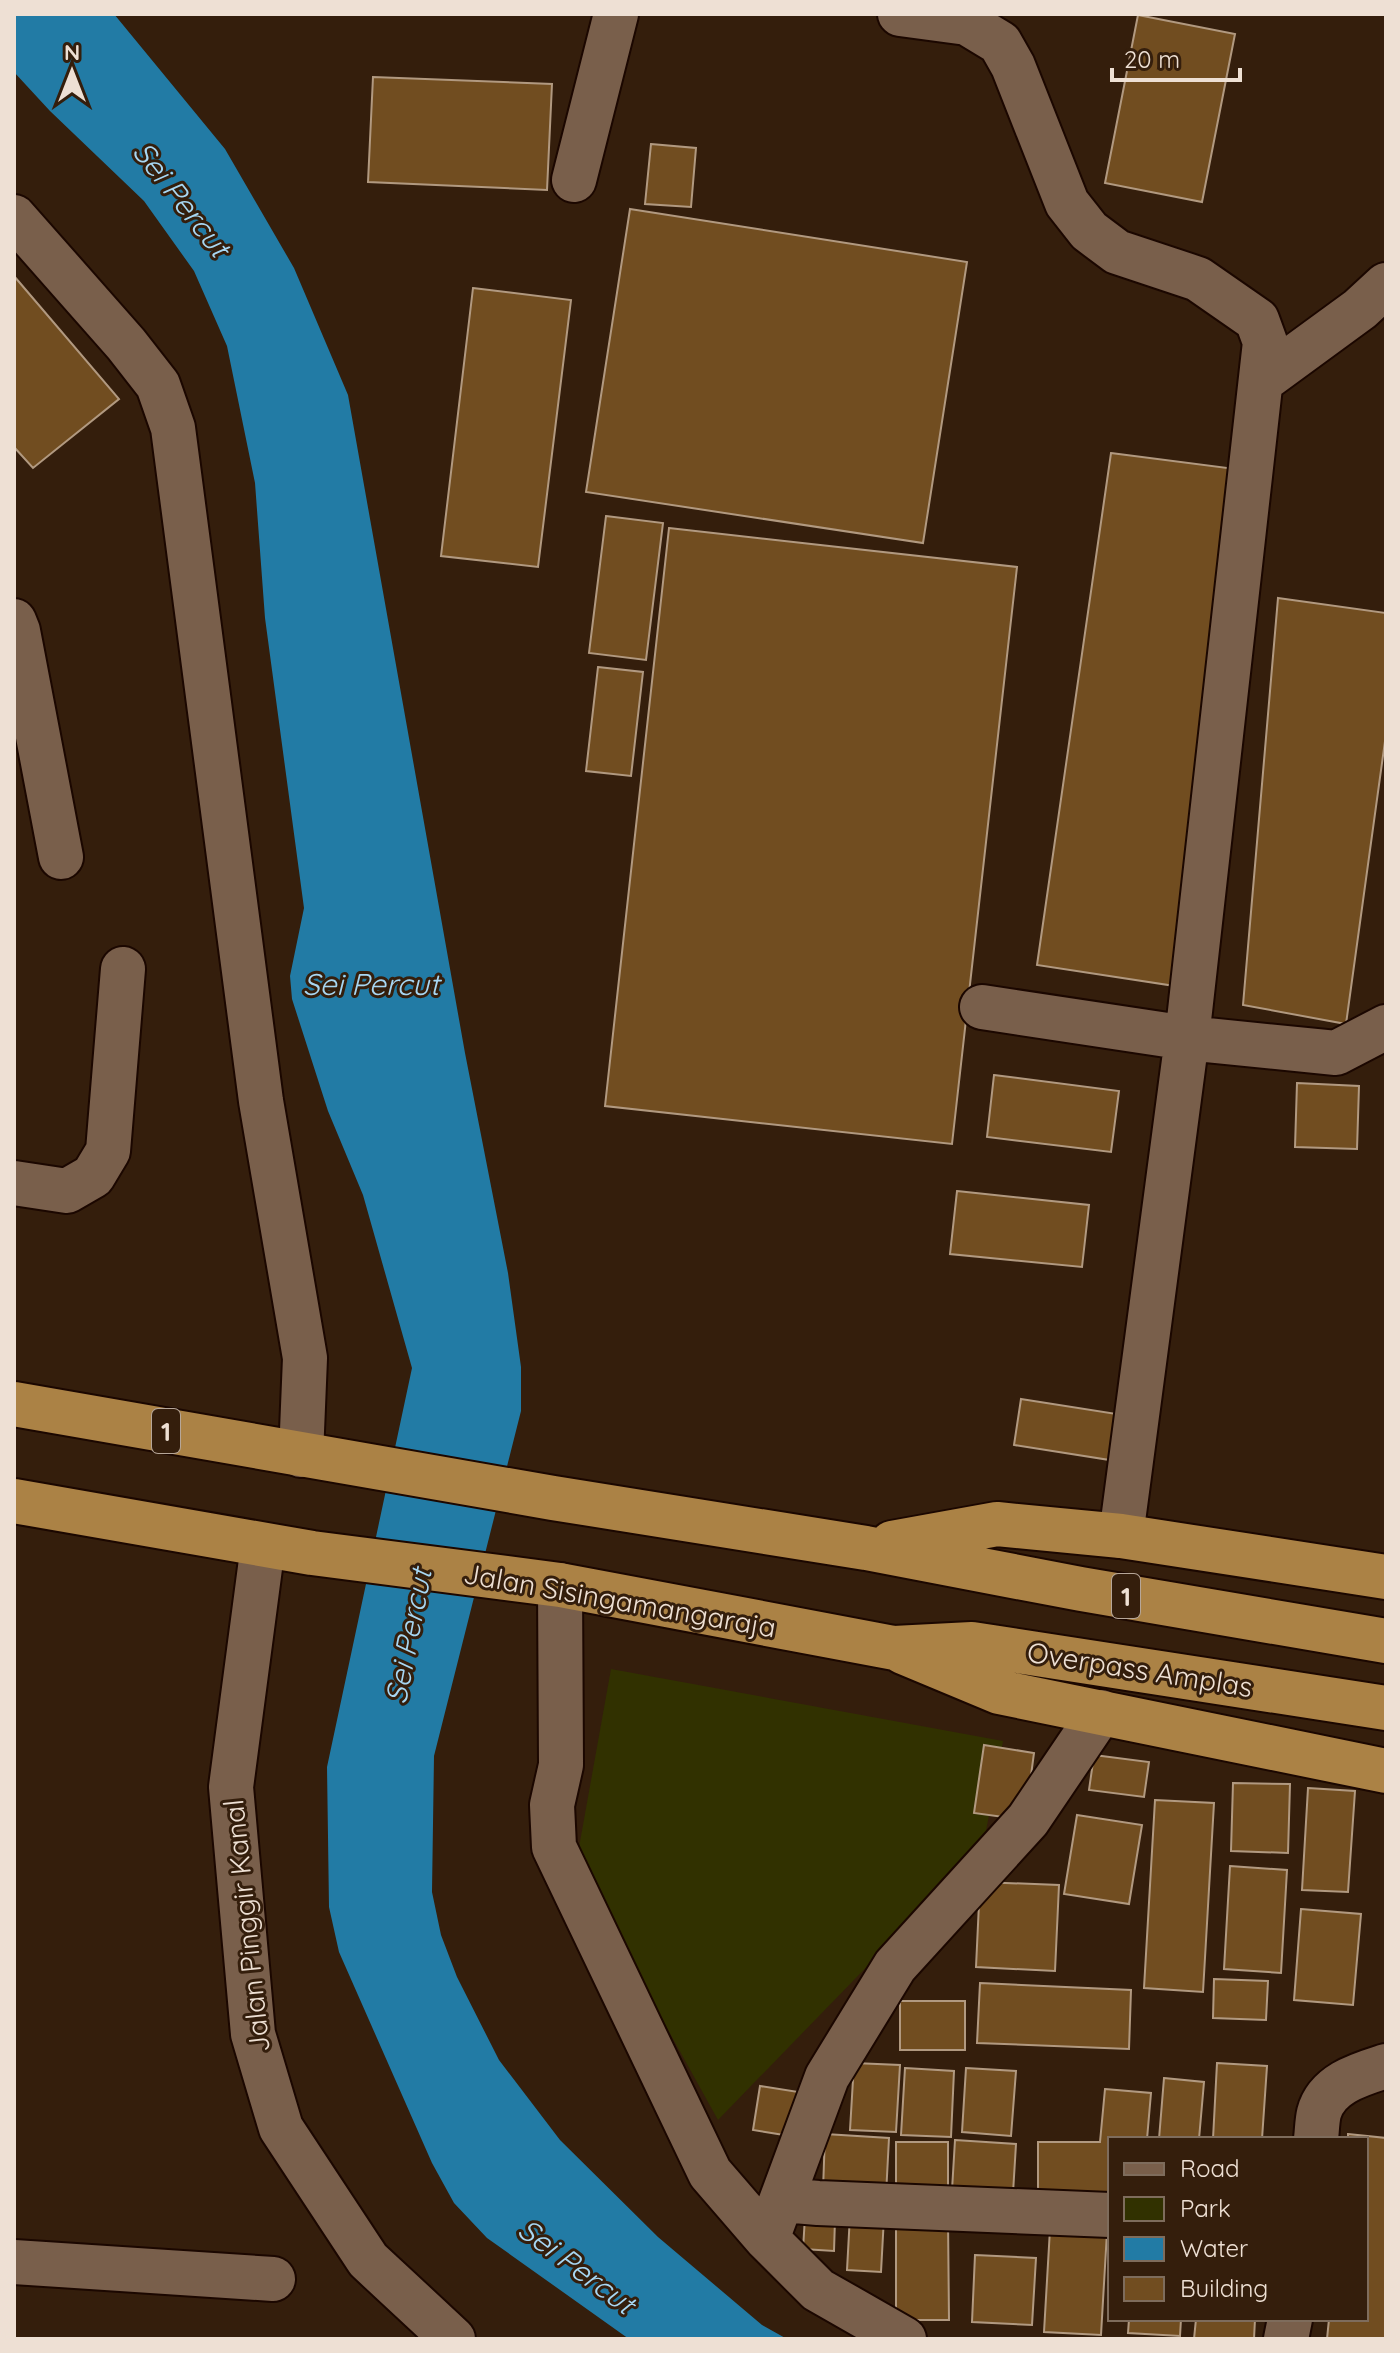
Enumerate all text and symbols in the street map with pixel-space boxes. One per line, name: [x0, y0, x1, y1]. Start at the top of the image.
north arrow: [32, 32, 112, 112]
scale bar: [1112, 32, 1240, 82]
text: N: [64, 38, 80, 66]
text: 20 m: [1124, 44, 1180, 74]
water label: Sei Percut: [125, 133, 241, 267]
water label: Sei Percut: [303, 965, 442, 1003]
road number: 1: [152, 1409, 180, 1453]
street label: Jalan Sisingamangaraja: [461, 1555, 779, 1645]
water label: Sei Percut: [376, 1563, 440, 1707]
road number: 1: [1112, 1574, 1140, 1618]
street label: Overpass Amplas: [1025, 1634, 1255, 1704]
street label: Jalan Pinggir Kanal: [215, 1798, 277, 2054]
legend: [1108, 2137, 1368, 2321]
text: Road: [1180, 2153, 1240, 2183]
text: Park: [1180, 2193, 1231, 2223]
water label: Sei Percut: [511, 2210, 645, 2324]
text: Water: [1180, 2233, 1248, 2263]
text: Building: [1180, 2273, 1268, 2303]

